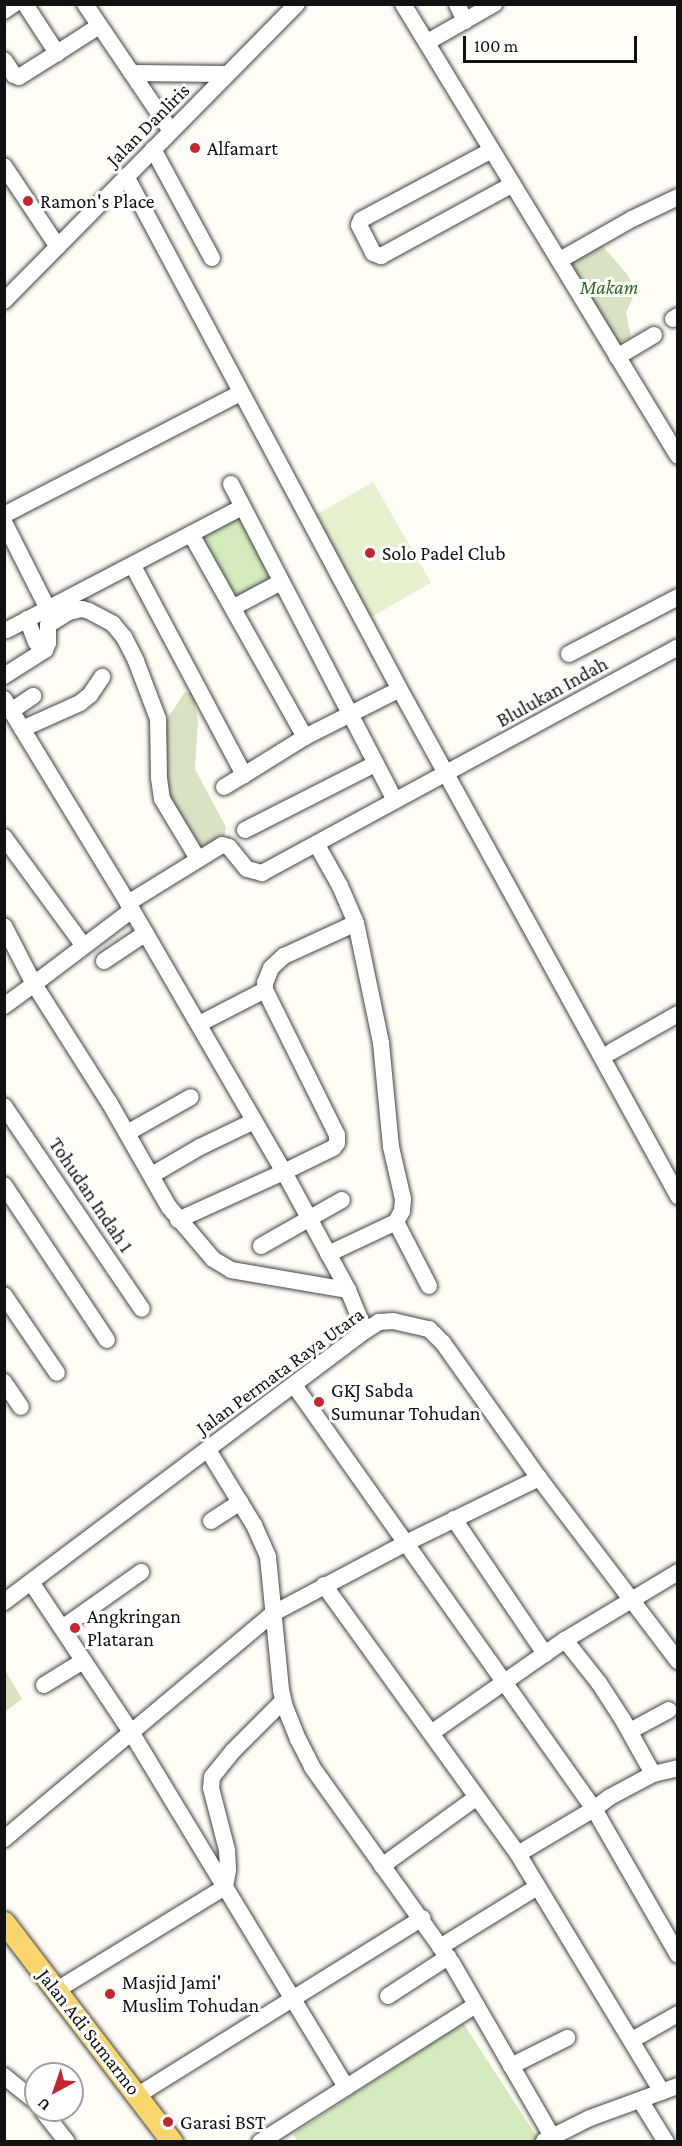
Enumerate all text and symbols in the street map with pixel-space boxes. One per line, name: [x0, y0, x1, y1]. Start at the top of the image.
scale bar: [466, 24, 640, 62]
text: 100 m: [474, 36, 518, 56]
street label: Jalan Danliris: [101, 78, 195, 172]
place label: Alfamart: [207, 136, 278, 160]
marker: Alfamart: [188, 141, 202, 155]
place label: Ramon's Place: [40, 189, 155, 213]
marker: Ramon's Place: [21, 194, 35, 208]
park label: Makam: [580, 275, 638, 299]
place label: Solo Padel Club: [382, 541, 505, 565]
marker: Solo Padel Club: [363, 546, 377, 560]
street label: Blulukan Indah: [492, 652, 612, 732]
street label: Tohudan Indah 1: [44, 1133, 138, 1257]
street label: Jalan Permata Raya Utara: [191, 1302, 369, 1440]
place label: GKJ Sabda Sumunar Tohudan: [331, 1378, 480, 1425]
marker: GKJ Sabda Sumunar Tohudan: [312, 1395, 326, 1409]
place label: Angkringan Plataran: [87, 1604, 181, 1651]
marker: Angkringan Plataran: [68, 1621, 82, 1635]
street label: Jalan Adi Sumarmo: [32, 1964, 146, 2100]
place label: Masjid Jami' Muslim Tohudan: [122, 1970, 259, 2017]
marker: Masjid Jami' Muslim Tohudan: [103, 1987, 117, 2001]
north arrow: [24, 2062, 84, 2122]
text: U: [34, 2095, 53, 2115]
place label: Garasi BST: [180, 2110, 266, 2134]
marker: Garasi BST: [161, 2115, 175, 2129]

